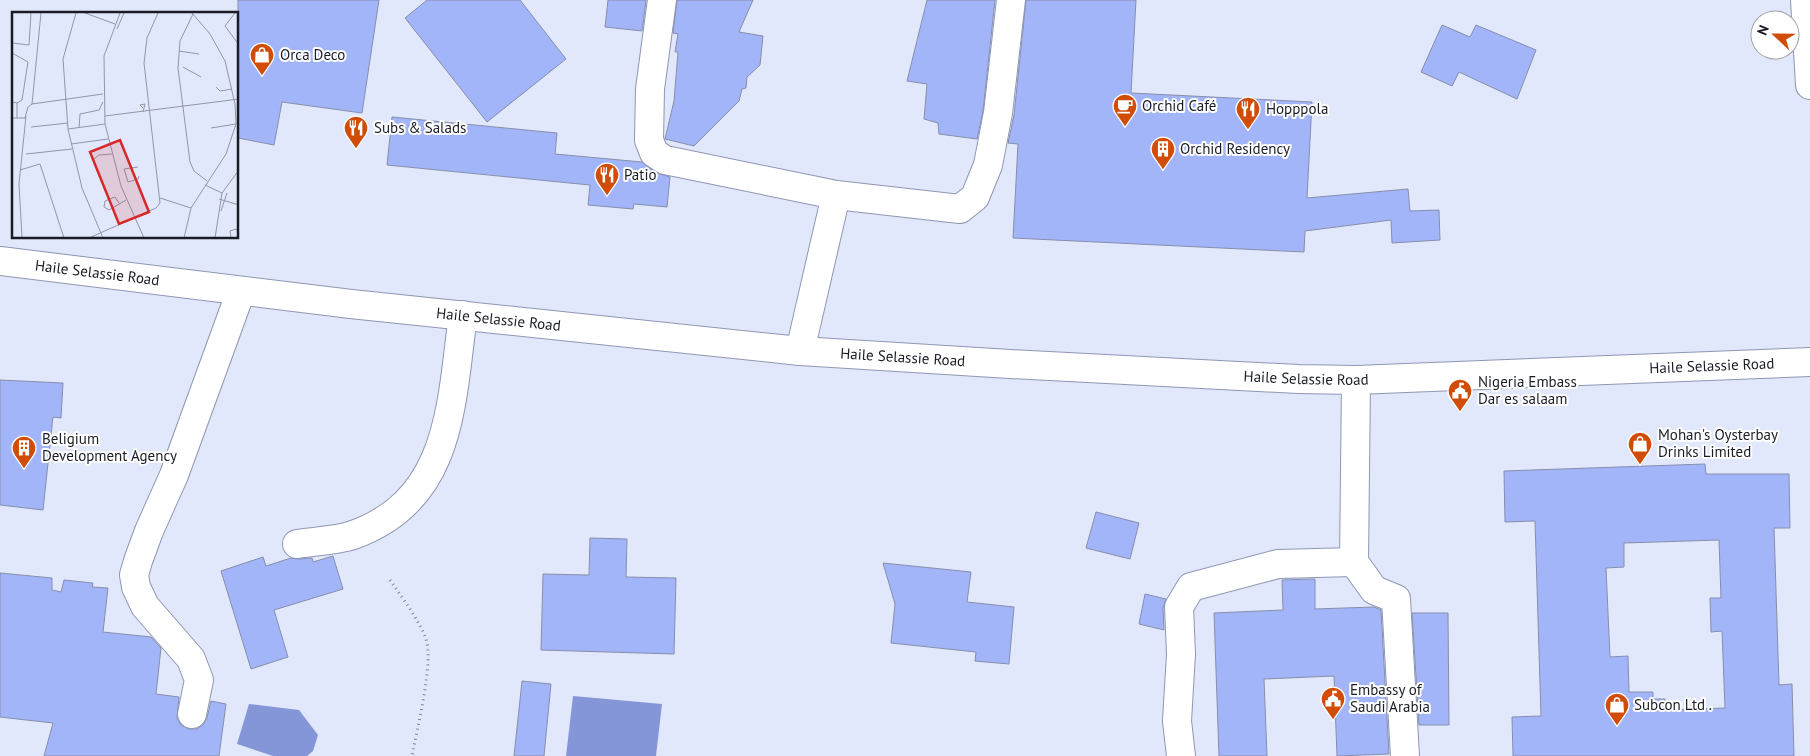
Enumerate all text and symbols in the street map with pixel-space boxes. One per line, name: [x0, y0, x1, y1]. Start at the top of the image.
north arrow: [1750, 10, 1800, 60]
inset map: [12, 12, 239, 239]
text: N: [1753, 22, 1773, 38]
shop icon: Orca Deco: [249, 42, 275, 76]
place label: Orca Deco: [280, 45, 345, 64]
cafe icon: Orchid Café: [1112, 93, 1138, 127]
place label: Orchid Café: [1142, 96, 1216, 115]
restaurant icon: Hopppola: [1235, 96, 1261, 130]
place label: Hopppola: [1266, 99, 1328, 118]
restaurant icon: Subs & Salads: [343, 115, 369, 149]
place label: Subs & Salads: [374, 118, 466, 137]
building icon: Orchid Residency: [1150, 136, 1176, 170]
place label: Orchid Residency: [1180, 139, 1290, 158]
restaurant icon: Patio: [594, 162, 620, 196]
place label: Patio: [624, 165, 656, 184]
street label: Haile Selassie Road: [34, 255, 161, 289]
street label: Haile Selassie Road: [435, 303, 562, 335]
street label: Haile Selassie Road: [840, 344, 966, 370]
street label: Haile Selassie Road: [1649, 353, 1775, 377]
street label: Haile Selassie Road: [1243, 366, 1369, 389]
place label: Nigeria Embass Dar es salaam: [1478, 372, 1577, 408]
public building icon: Nigeria Embass Dar es salaam: [1447, 378, 1473, 412]
place label: Mohan's Oysterbay Drinks Limited: [1658, 425, 1778, 461]
place label: Beligium Development Agency: [42, 429, 177, 465]
shop icon: Mohan's Oysterbay Drinks Limited: [1627, 431, 1653, 465]
building icon: Beligium Development Agency: [11, 435, 37, 469]
place label: Embassy of Saudi Arabia: [1350, 680, 1430, 716]
public building icon: Embassy of Saudi Arabia: [1320, 686, 1346, 720]
shop icon: Subcon Ltd .: [1604, 692, 1630, 726]
place label: Subcon Ltd .: [1634, 695, 1712, 714]

